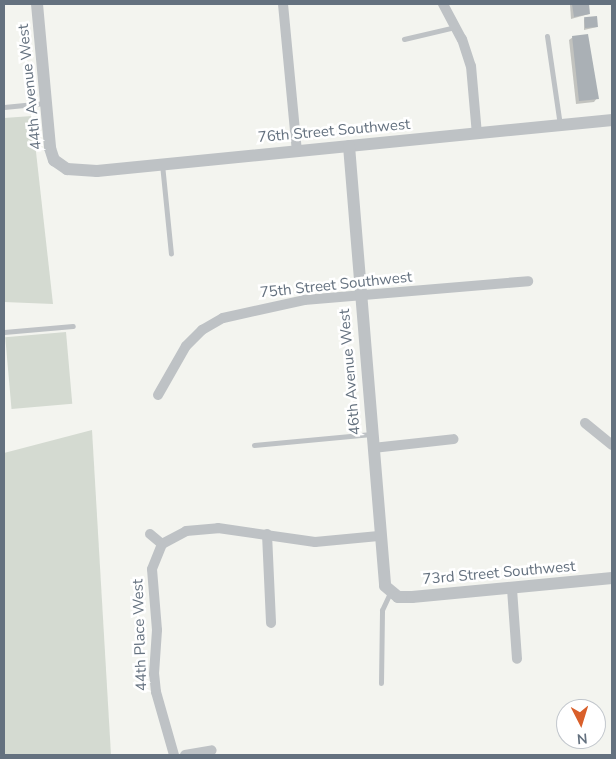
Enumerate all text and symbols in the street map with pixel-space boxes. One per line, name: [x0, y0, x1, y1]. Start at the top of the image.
street label: 44th Avenue West: [14, 23, 46, 151]
street label: 76th Street Southwest: [257, 115, 411, 147]
street label: 75th Street Southwest: [259, 268, 413, 302]
street label: 46th Avenue West: [336, 308, 364, 436]
street label: 73rd Street Southwest: [422, 557, 576, 589]
street label: 44th Place West: [129, 579, 151, 691]
north arrow: [556, 699, 606, 749]
text: N: [576, 729, 588, 748]

